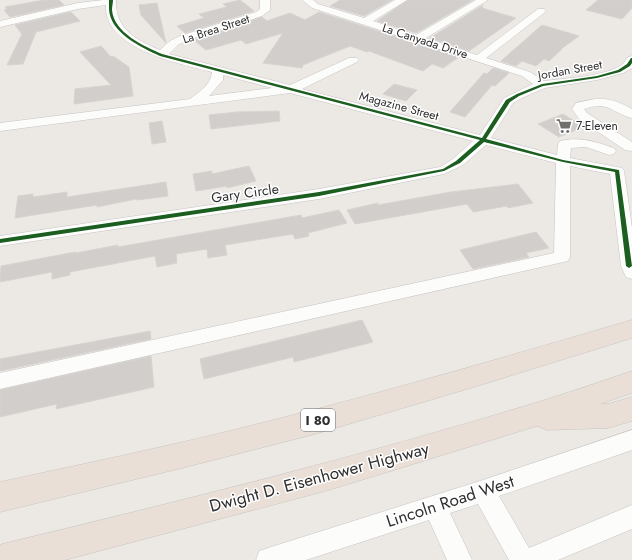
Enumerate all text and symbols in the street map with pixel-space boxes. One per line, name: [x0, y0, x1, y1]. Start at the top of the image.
street label: La Brea Street: [180, 10, 252, 48]
street label: La Canyada Drive: [380, 19, 470, 63]
street label: Jordan Street: [535, 55, 604, 85]
street label: Magazine Street: [357, 87, 441, 125]
supermarket icon: 7-Eleven: [555, 117, 573, 135]
place label: 7-Eleven: [576, 117, 618, 135]
street label: Gary Circle: [210, 178, 280, 208]
road number: I 80: [301, 409, 335, 431]
street label: Dwight D. Eisenhower Highway: [207, 436, 432, 518]
street label: Lincoln Road West: [383, 469, 517, 533]

